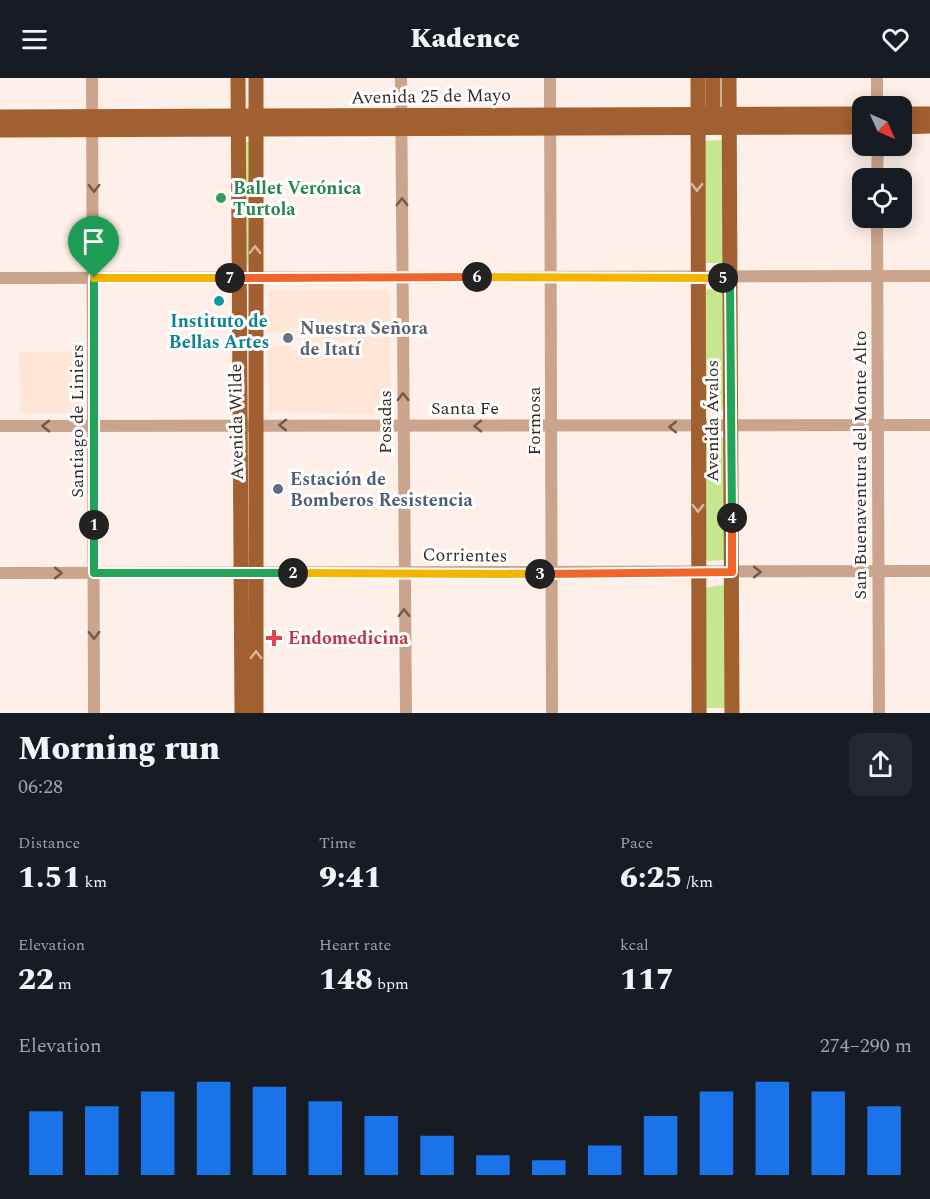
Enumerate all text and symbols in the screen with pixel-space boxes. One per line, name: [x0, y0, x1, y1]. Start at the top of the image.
text: Kadence: [410, 18, 520, 60]
icon: menu: [18, 23, 51, 56]
icon: heart: [879, 23, 912, 56]
street label: Avenida 25 de Mayo: [351, 82, 511, 111]
north arrow: [852, 96, 912, 156]
map controls: [852, 96, 912, 228]
button: locate: [852, 168, 912, 228]
place label: Ballet Verónica Turtola: [233, 175, 362, 223]
one-way arrow: [691, 183, 703, 192]
one-way arrow: [88, 184, 100, 193]
marker: Ballet Verónica Turtola: [214, 191, 228, 205]
one-way arrow: [395, 197, 408, 206]
pin: [68, 216, 119, 278]
icon: arrive: [77, 225, 110, 258]
one-way arrow: [248, 245, 261, 254]
pin: 6: [462, 262, 492, 292]
pin: 7: [215, 263, 245, 293]
pin: 5: [708, 263, 738, 293]
text: 6: [473, 265, 481, 289]
text: 7: [226, 266, 234, 290]
text: 5: [719, 266, 727, 290]
marker: Instituto de Bellas Artes: [212, 294, 226, 308]
place label: Instituto de Bellas Artes: [169, 308, 269, 356]
place label: Nuestra Señora de Itatí: [300, 315, 429, 363]
marker: Nuestra Señora de Itatí: [281, 331, 295, 345]
street label: San Buenaventura del Monte Alto: [847, 331, 874, 599]
street label: Santiago de Liniers: [64, 344, 91, 498]
street label: Avenida Ávalos: [699, 360, 726, 482]
street label: Avenida Wilde: [222, 363, 251, 481]
street label: Formosa: [521, 386, 548, 456]
street label: Posadas: [372, 390, 399, 454]
one-way arrow: [397, 392, 410, 401]
street label: Santa Fe: [431, 395, 499, 422]
one-way arrow: [279, 418, 288, 431]
one-way arrow: [42, 420, 51, 432]
one-way arrow: [474, 420, 483, 432]
one-way arrow: [669, 421, 678, 433]
place label: Estación de Bomberos Resistencia: [290, 466, 474, 514]
marker: Estación de Bomberos Resistencia: [271, 482, 285, 496]
pin: 4: [717, 503, 747, 533]
one-way arrow: [692, 504, 704, 513]
text: 4: [728, 506, 736, 530]
pin: 1: [79, 510, 109, 540]
text: 1: [90, 513, 98, 537]
street label: Corrientes: [422, 541, 508, 570]
pin: 2: [278, 558, 308, 588]
pin: 3: [525, 559, 555, 589]
text: 2: [289, 561, 297, 585]
text: 3: [536, 562, 544, 586]
one-way arrow: [753, 566, 762, 578]
one-way arrow: [54, 567, 63, 579]
one-way arrow: [398, 608, 410, 617]
place label: Endomedicina: [288, 625, 409, 652]
marker: Endomedicina: [265, 629, 283, 647]
one-way arrow: [88, 631, 100, 640]
one-way arrow: [250, 650, 262, 659]
text: Morning run: [18, 724, 220, 774]
button: share: [849, 733, 912, 796]
text: 06:28: [18, 772, 63, 802]
text: Distance: [18, 831, 80, 855]
text: Time: [319, 831, 356, 855]
text: Pace: [620, 831, 653, 855]
text: 1.51: [18, 855, 80, 901]
text: 9:41: [319, 855, 381, 901]
text: 6:25: [620, 855, 682, 901]
text: km: [80, 870, 107, 894]
text: /km: [682, 870, 713, 894]
text: Elevation: [18, 933, 85, 957]
text: Heart rate: [319, 933, 391, 957]
text: kcal: [620, 933, 649, 957]
text: 22: [18, 957, 54, 1003]
text: 148: [319, 957, 373, 1003]
text: 117: [620, 957, 674, 1003]
text: m: [54, 972, 72, 996]
text: bpm: [373, 972, 409, 996]
text: Elevation: [18, 1031, 102, 1061]
text: 274–290 m: [820, 1031, 912, 1061]

